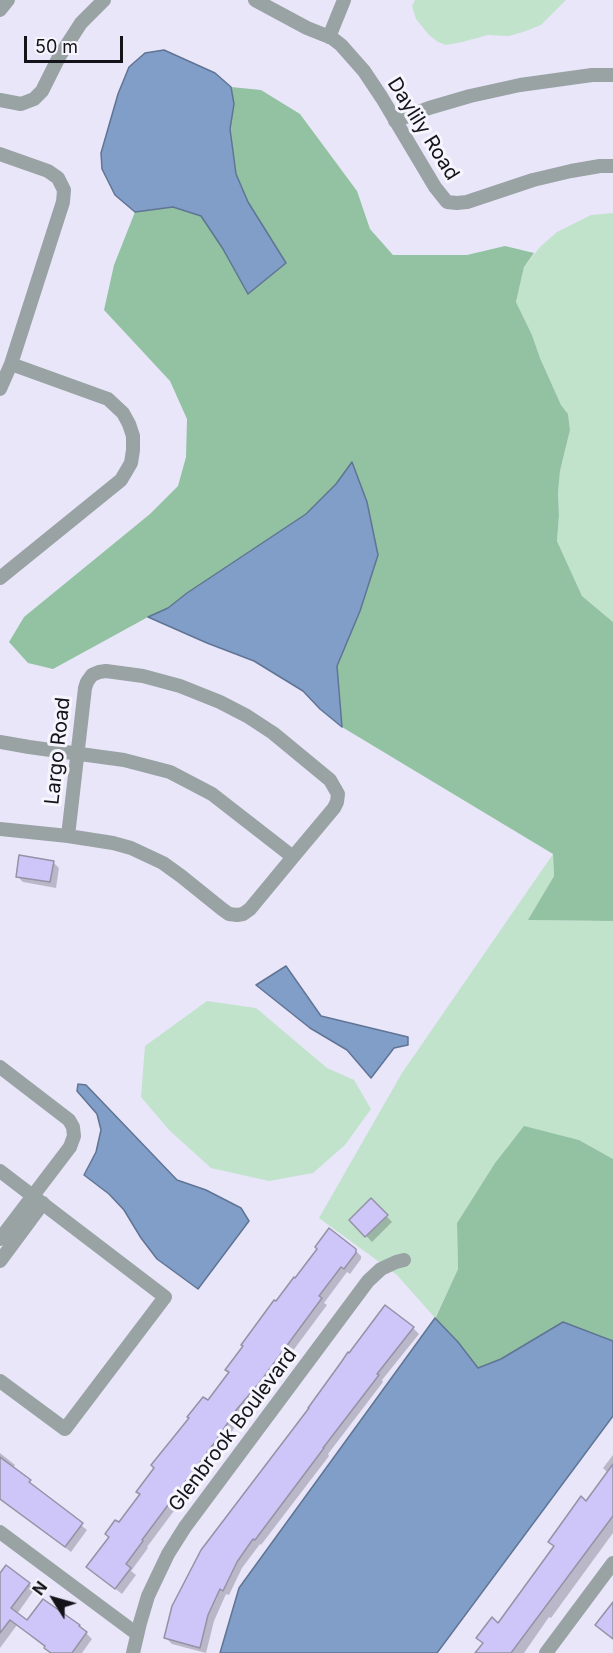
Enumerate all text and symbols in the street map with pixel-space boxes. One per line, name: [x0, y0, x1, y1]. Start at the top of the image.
scale bar: [27, 24, 126, 62]
text: 50 m: [35, 36, 78, 57]
street label: Daylily Road: [382, 73, 464, 185]
street label: Largo Road: [40, 696, 76, 806]
street label: Glenbrook Boulevard: [164, 1344, 302, 1516]
north arrow: [24, 1569, 84, 1629]
text: N: [28, 1577, 51, 1599]

